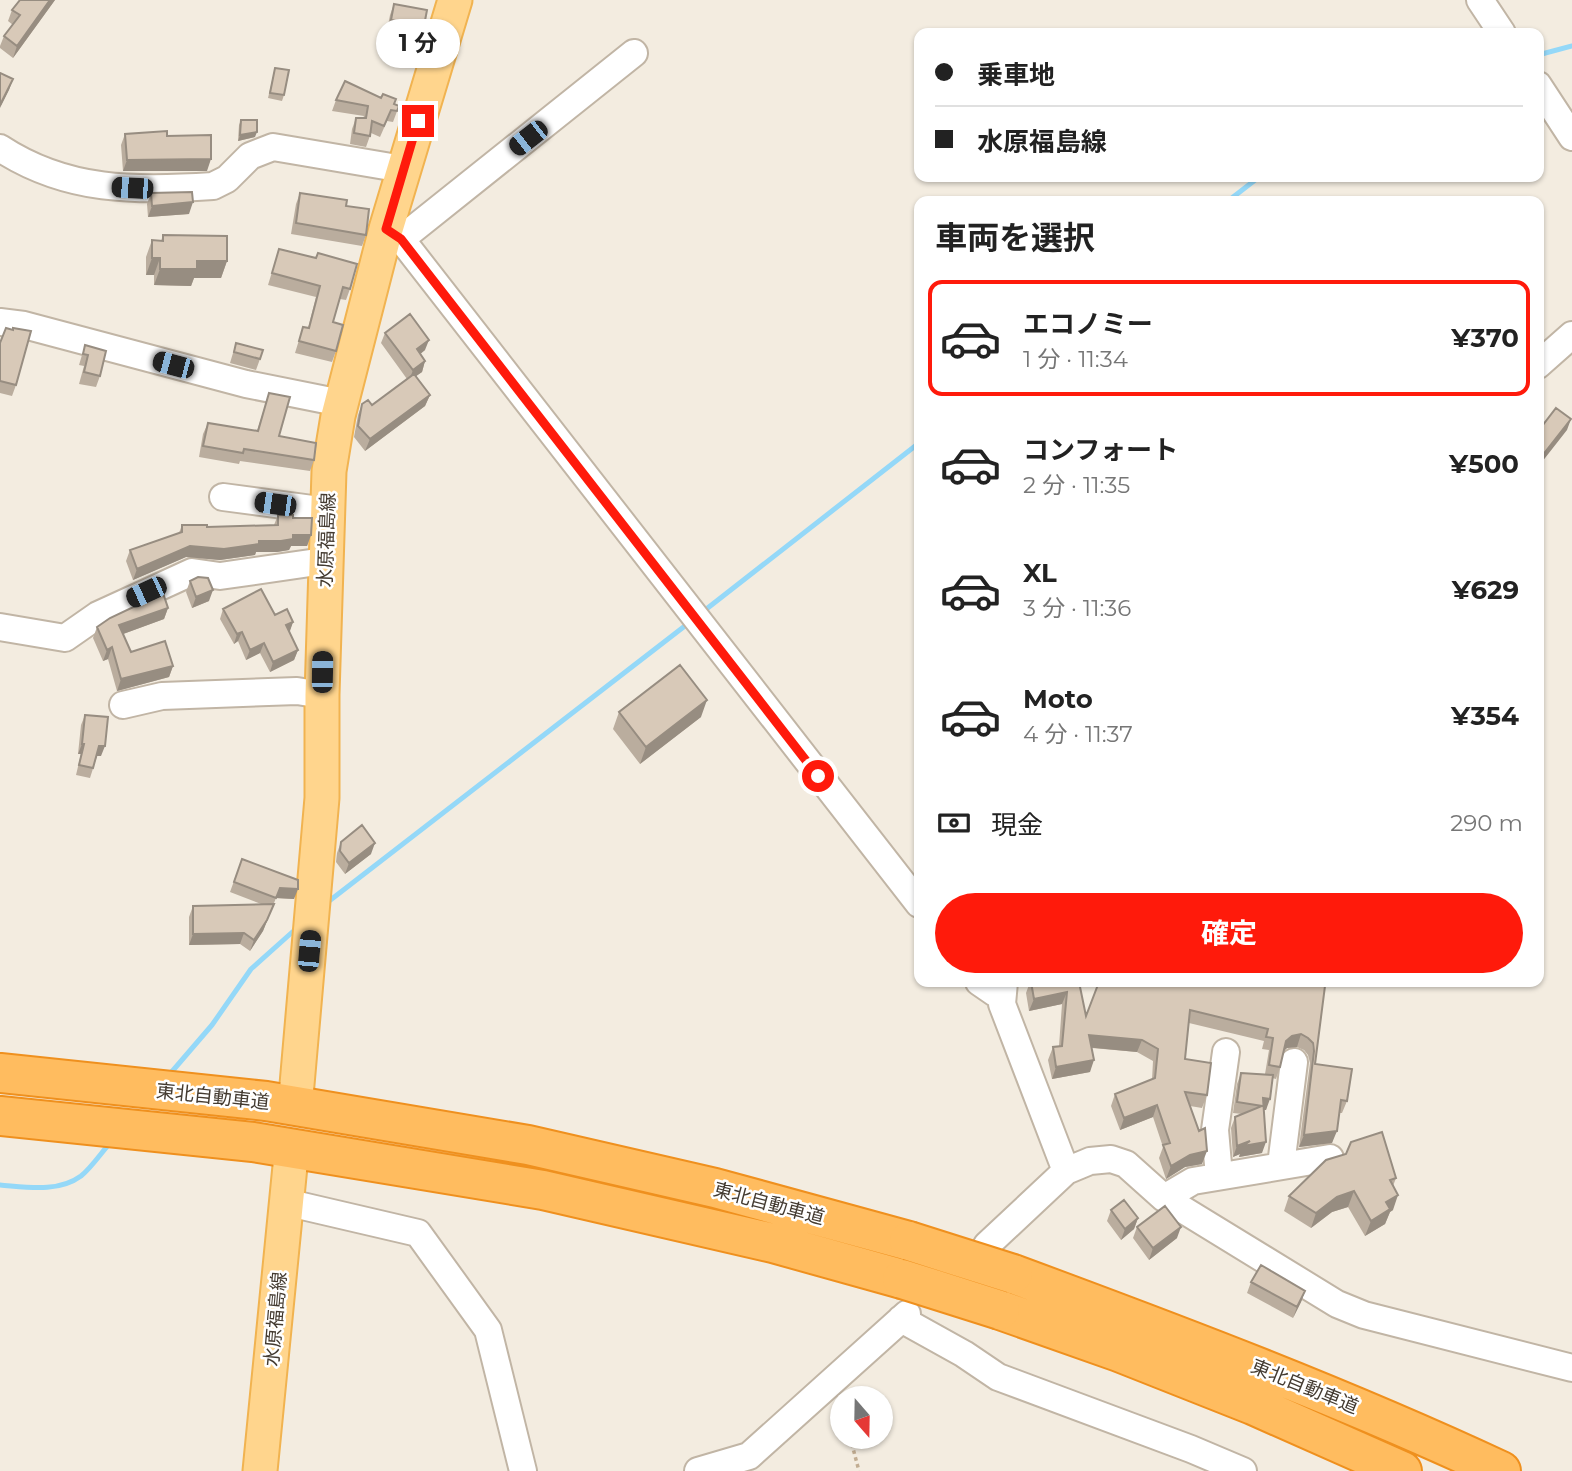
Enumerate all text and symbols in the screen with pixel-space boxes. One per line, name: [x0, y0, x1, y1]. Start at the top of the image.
callout: 1 分: [376, 19, 460, 68]
text: 1 分: [399, 29, 437, 57]
text: 乗車地: [977, 59, 1055, 91]
route end: [402, 105, 434, 137]
car: [505, 117, 552, 159]
text: 水原福島線: [977, 126, 1107, 158]
car: [111, 176, 154, 200]
text: 車両を選択: [935, 218, 1095, 257]
icon: car: [939, 307, 1002, 370]
text: エコノミー: [1023, 308, 1153, 340]
text: ¥370: [1451, 322, 1519, 354]
text: 1 分 · 11:34: [1023, 345, 1128, 373]
car: [150, 349, 197, 381]
icon: car: [939, 433, 1002, 496]
text: コンフォート: [1023, 434, 1178, 466]
text: ¥500: [1449, 448, 1519, 480]
text: 2 分 · 11:35: [1023, 471, 1130, 499]
car: [253, 491, 298, 517]
street label: 水原福島線: [313, 492, 340, 588]
text: XL: [1023, 557, 1057, 589]
icon: car: [939, 559, 1002, 622]
car: [123, 574, 170, 610]
text: ¥629: [1452, 574, 1519, 606]
text: 3 分 · 11:36: [1023, 594, 1131, 622]
car: [312, 651, 333, 693]
text: Moto: [1023, 683, 1093, 715]
icon: car: [939, 685, 1002, 748]
text: ¥354: [1451, 700, 1519, 732]
text: 4 分 · 11:37: [1023, 720, 1133, 748]
route start: [802, 760, 834, 792]
icon: cash: [935, 804, 973, 842]
text: 現金: [991, 809, 1043, 841]
text: 290 m: [1450, 809, 1523, 837]
button: 確定: [935, 893, 1523, 973]
car: [297, 929, 322, 973]
street label: 東北自動車道: [155, 1079, 271, 1114]
street label: 東北自動車道: [711, 1178, 827, 1229]
street label: 水原福島線: [260, 1271, 291, 1367]
street label: 東北自動車道: [1248, 1354, 1362, 1418]
north arrow: [830, 1386, 892, 1449]
map controls: [830, 1386, 893, 1449]

